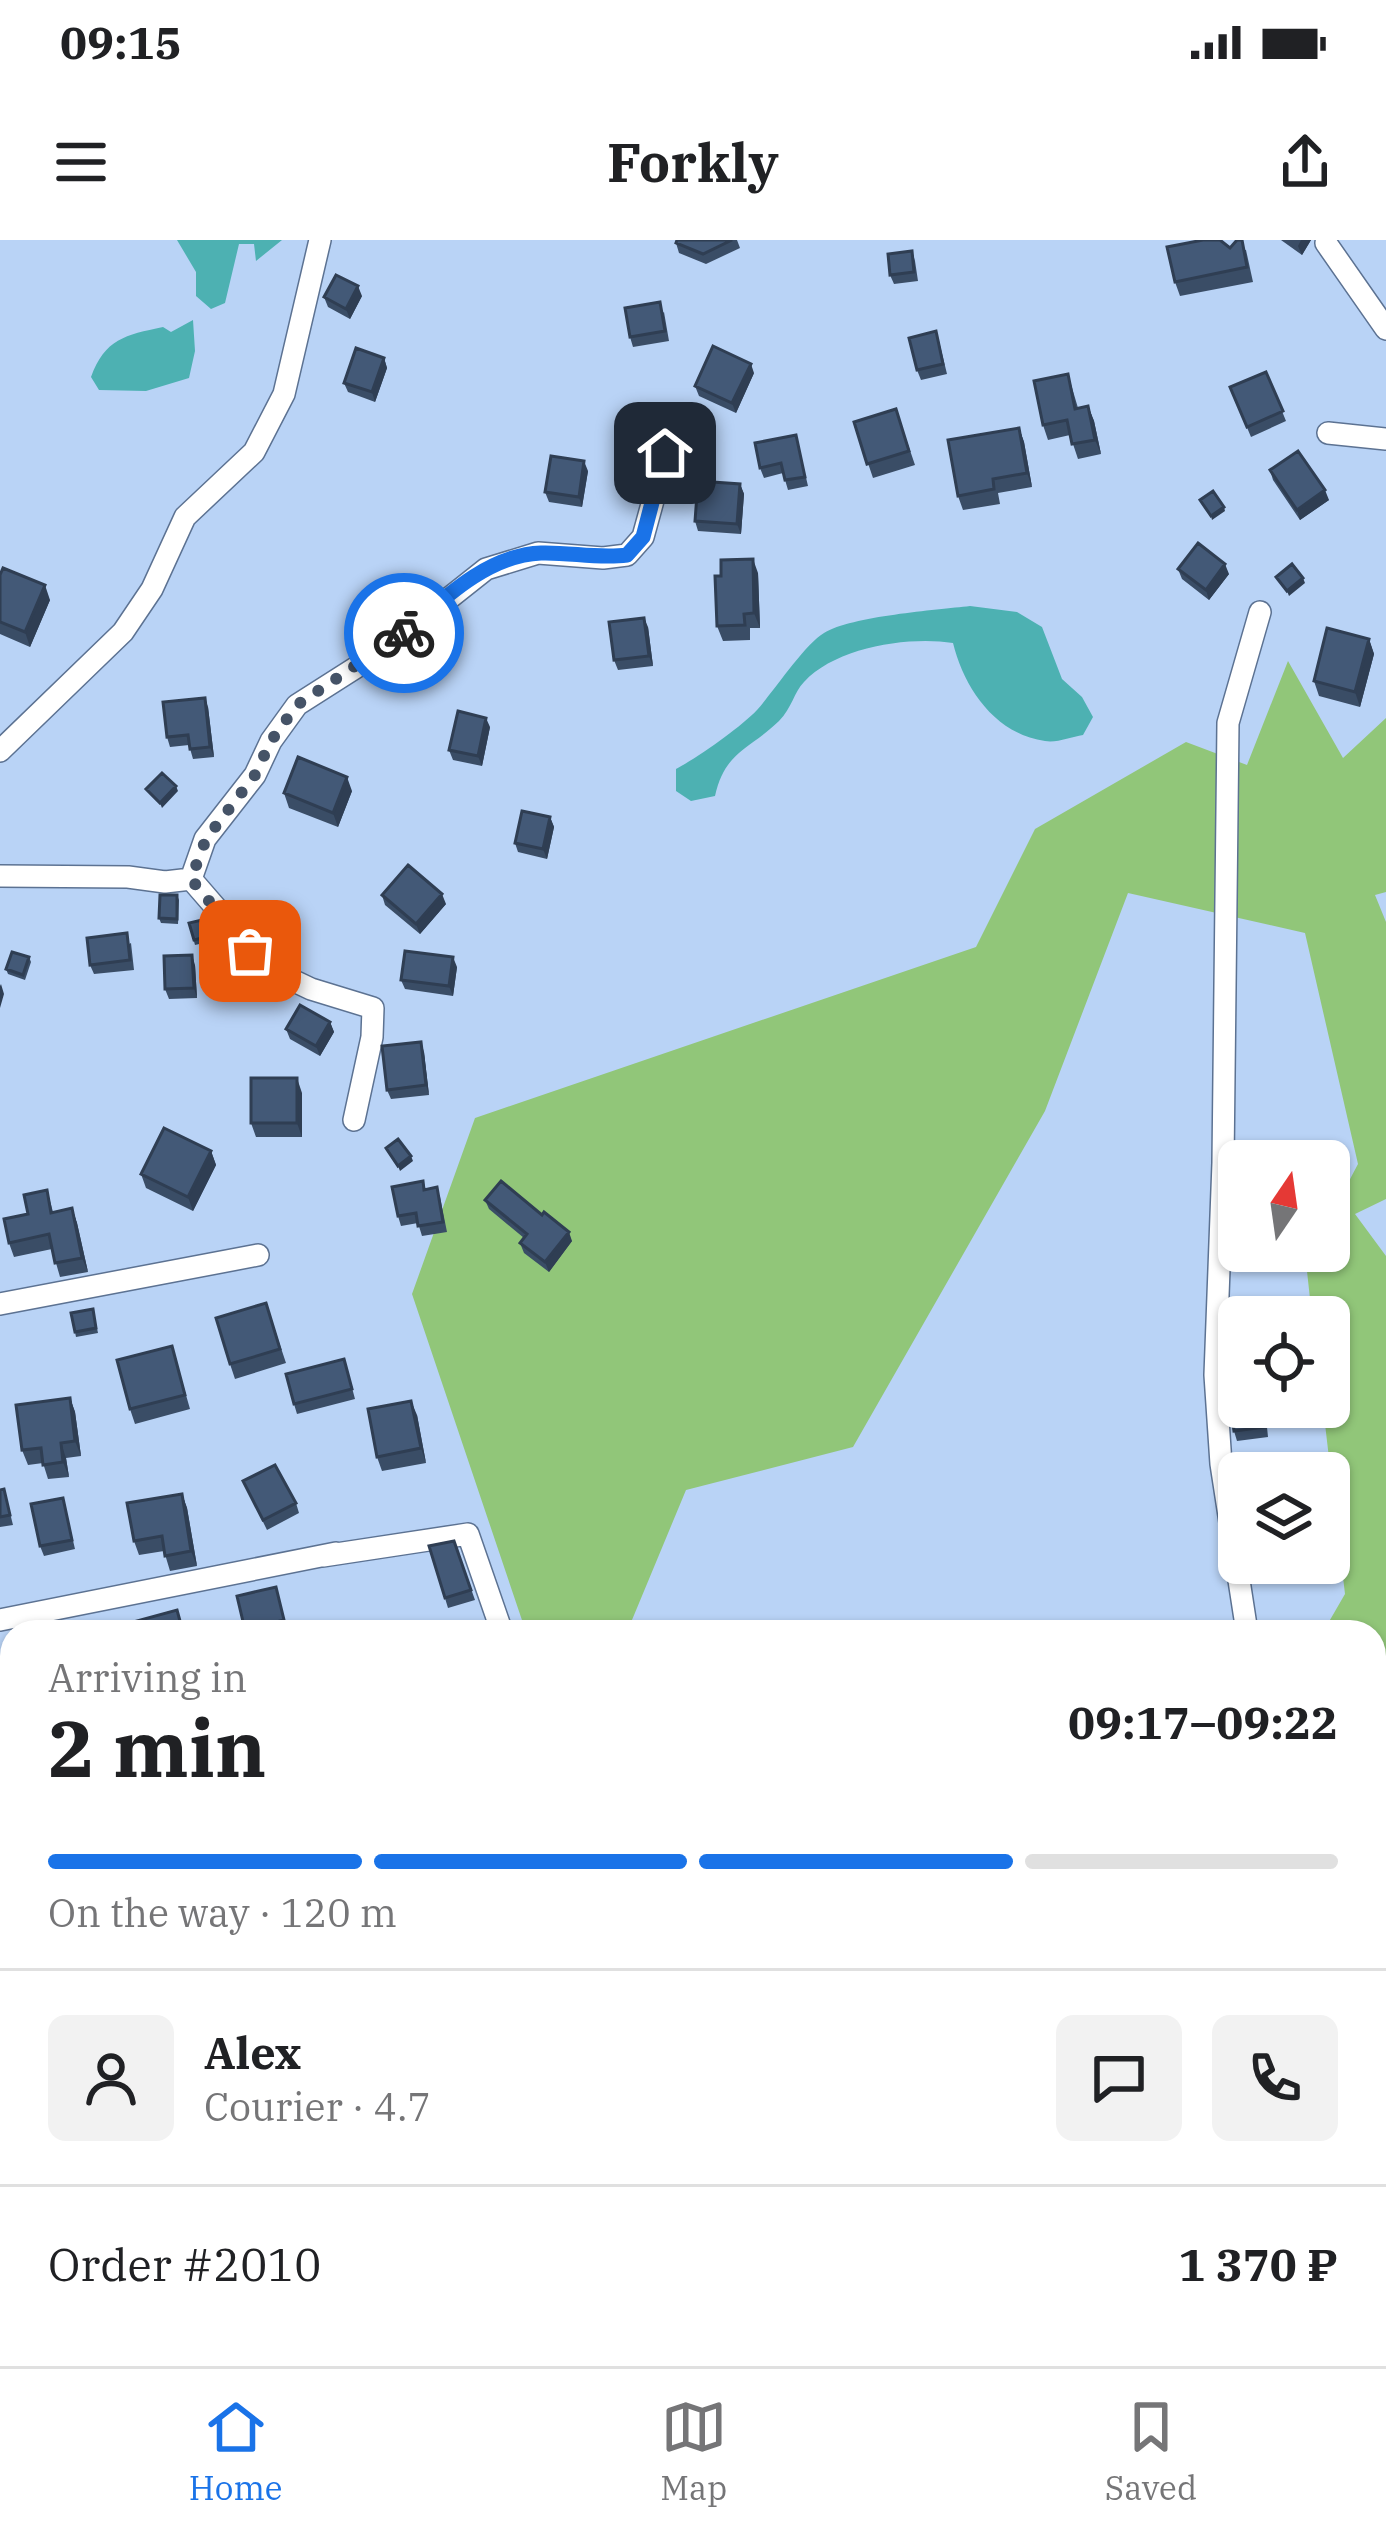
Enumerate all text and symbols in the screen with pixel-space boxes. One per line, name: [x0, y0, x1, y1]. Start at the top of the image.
text: 09:15: [60, 13, 182, 71]
text: Forkly: [607, 127, 779, 197]
icon: menu: [48, 129, 114, 195]
icon: share: [1272, 129, 1338, 195]
pin: [614, 402, 716, 504]
icon: home: [632, 420, 698, 486]
courier: [344, 573, 464, 693]
icon: bike: [371, 600, 437, 666]
pin: [199, 900, 301, 1002]
icon: bag: [217, 918, 283, 984]
north arrow: [1218, 1140, 1350, 1272]
map controls: [1218, 1140, 1350, 1584]
button: locate: [1218, 1296, 1350, 1428]
button: layers: [1218, 1452, 1350, 1584]
text: Arriving in: [48, 1652, 247, 1703]
text: 09:17–09:22: [1068, 1693, 1338, 1751]
text: 2 min: [48, 1697, 266, 1798]
text: On the way · 120 m: [48, 1887, 397, 1938]
button: person: [48, 2015, 174, 2141]
button: chat: [1056, 2015, 1182, 2141]
button: phone: [1212, 2015, 1338, 2141]
text: Alex: [204, 2023, 301, 2081]
text: Courier · 4.7: [204, 2081, 431, 2132]
text: Order #2010: [48, 2235, 321, 2293]
text: 1 370 ₽: [1178, 2235, 1338, 2293]
tab: Home: [189, 2394, 283, 2509]
tab: Map: [660, 2394, 727, 2509]
tab: Saved: [1105, 2394, 1197, 2509]

